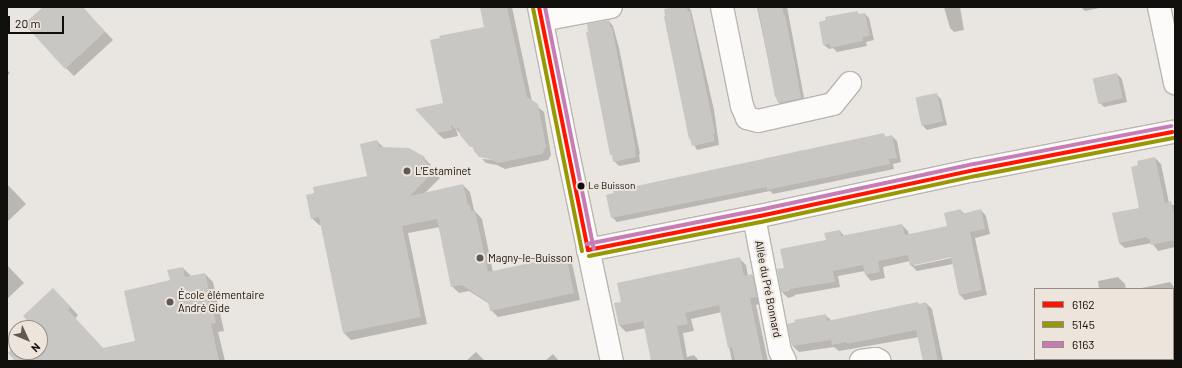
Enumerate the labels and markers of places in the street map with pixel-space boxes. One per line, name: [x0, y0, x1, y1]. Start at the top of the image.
place label: L'Estaminet: [415, 164, 471, 178]
marker: L'Estaminet: [402, 166, 412, 176]
place label: Le Buisson: [588, 180, 635, 192]
marker: Le Buisson: [576, 181, 586, 191]
place label: Magny-le-Buisson: [488, 251, 573, 265]
marker: Magny-le-Buisson: [475, 253, 485, 263]
place label: École élémentaire André Gide: [178, 289, 264, 315]
marker: École élémentaire André Gide: [165, 297, 175, 307]

